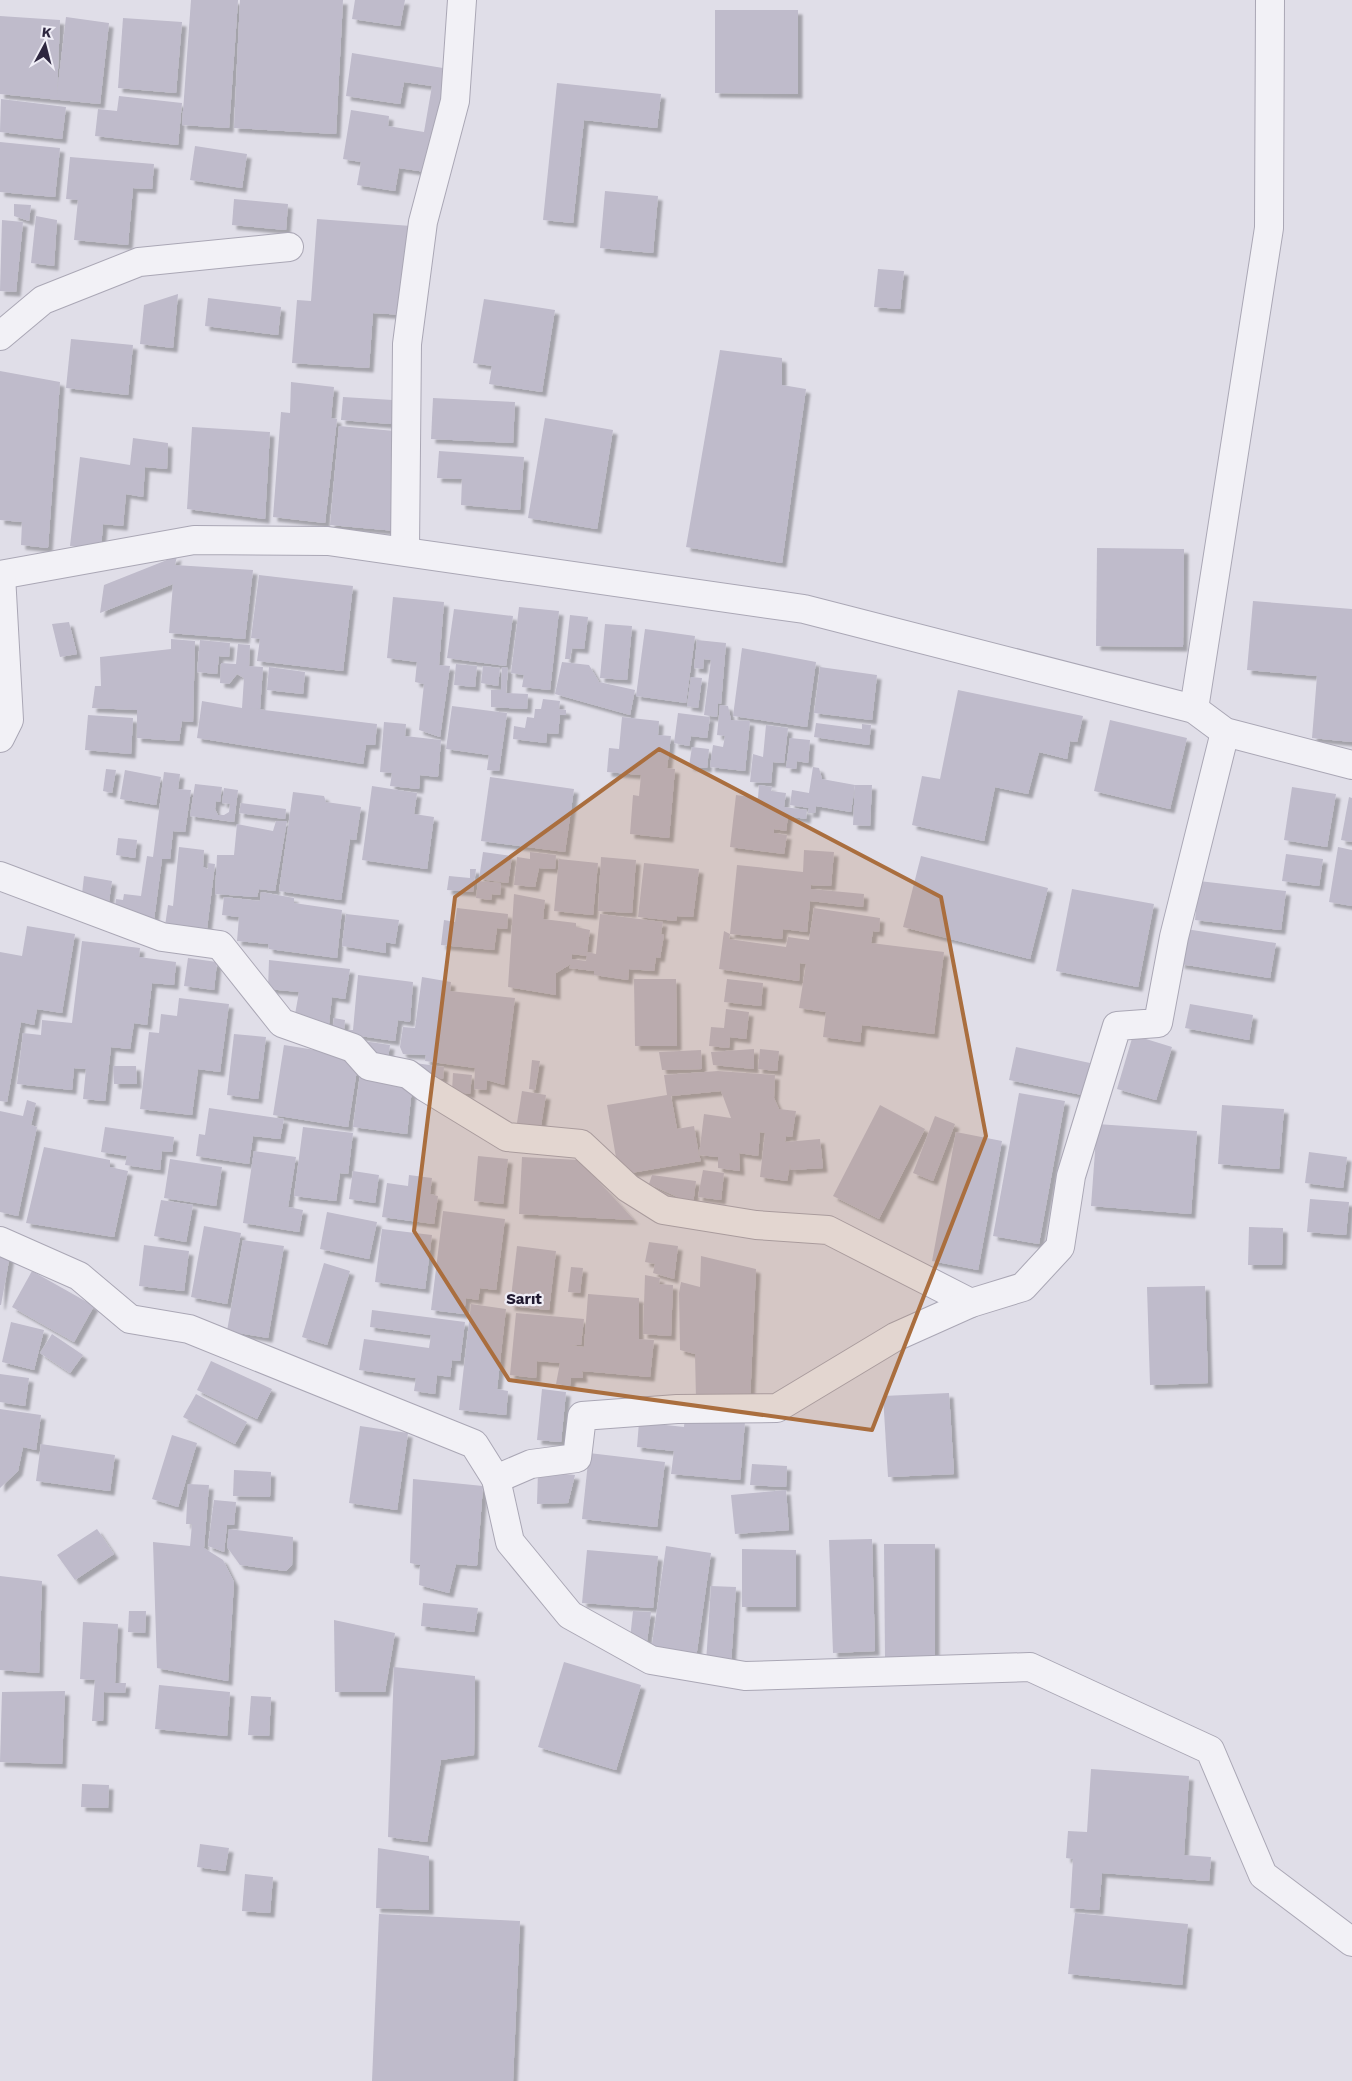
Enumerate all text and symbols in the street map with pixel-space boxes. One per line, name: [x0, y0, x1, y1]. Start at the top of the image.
north arrow: [20, 20, 70, 70]
text: K: [41, 24, 53, 41]
district label: Sarıt: [506, 1290, 542, 1308]

